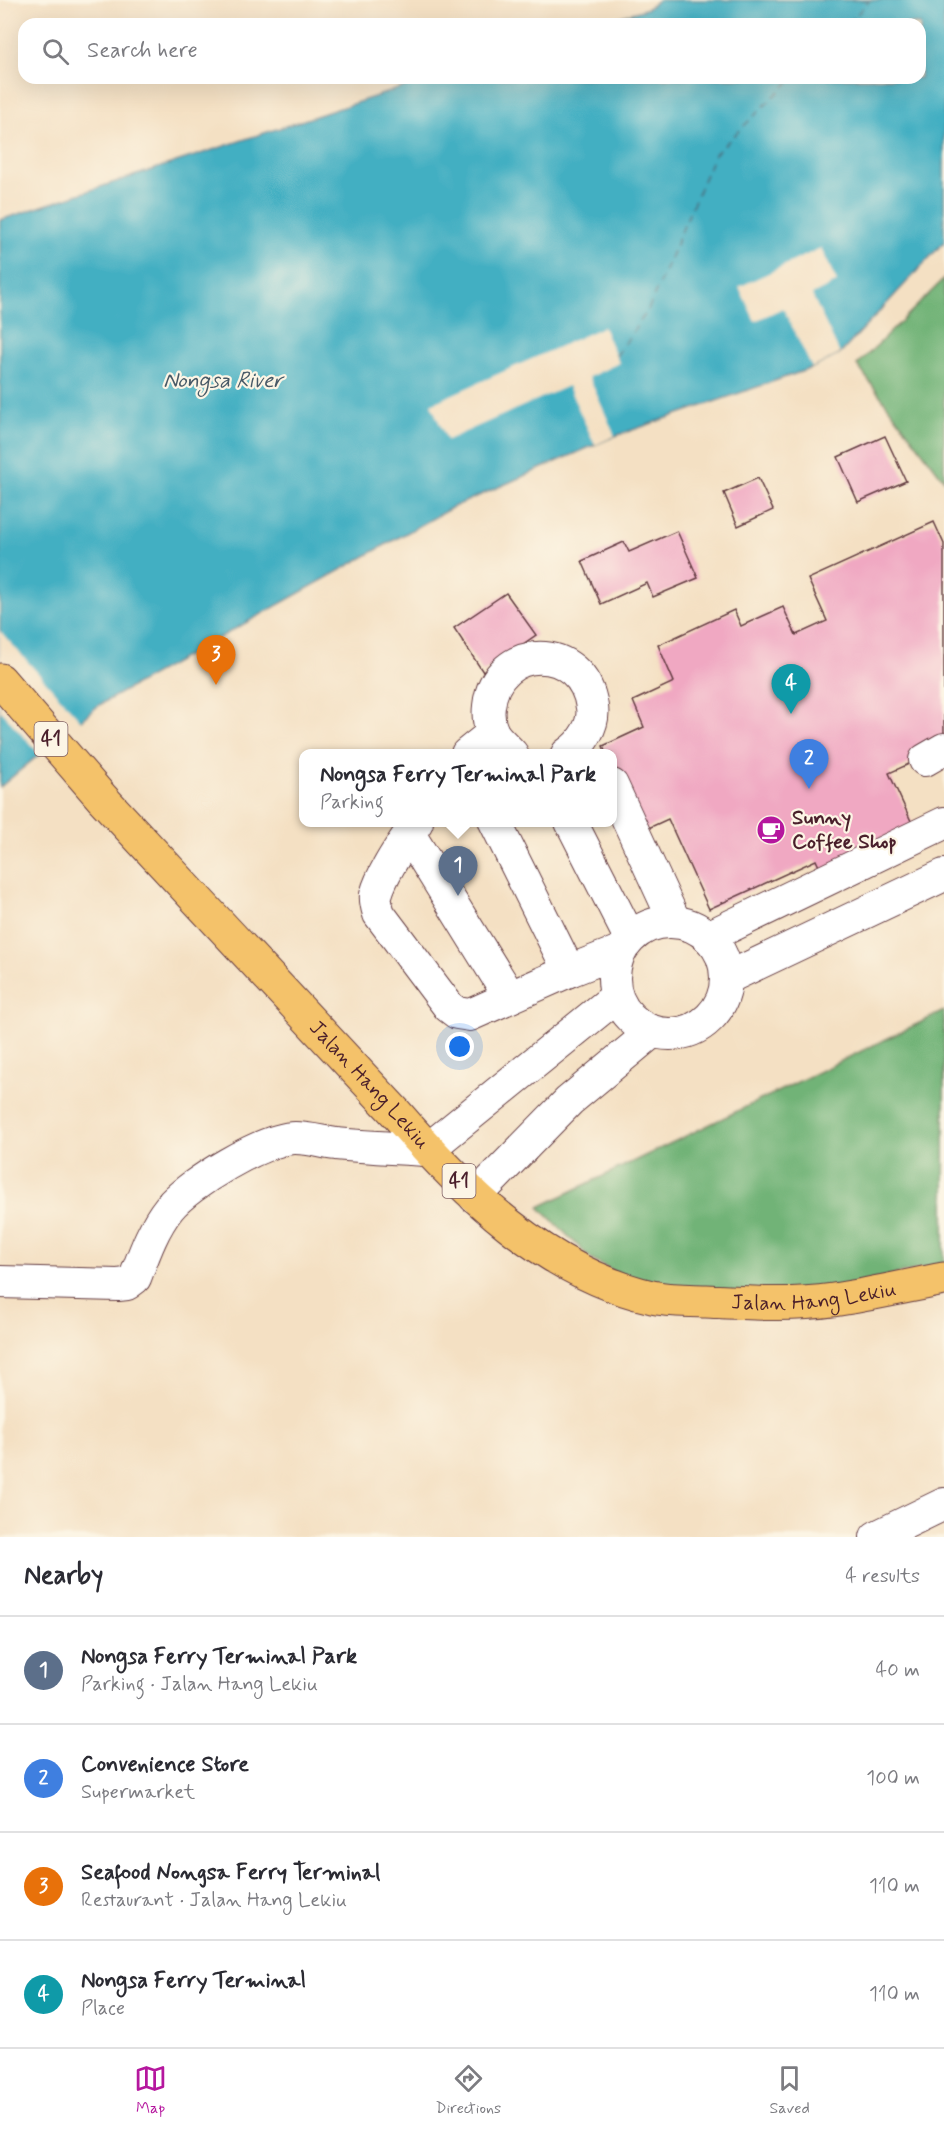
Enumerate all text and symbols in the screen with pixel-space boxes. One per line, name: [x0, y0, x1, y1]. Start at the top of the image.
search box: [18, 18, 926, 84]
icon: search: [39, 35, 72, 68]
text: Search here: [87, 37, 198, 65]
water label: Nongsa River: [163, 367, 285, 397]
pin: 3: [196, 636, 236, 685]
pin: 4: [772, 664, 810, 714]
road number: 41: [34, 722, 68, 756]
pin: 2: [790, 740, 828, 789]
popup: [299, 749, 617, 827]
text: Nongsa Ferry Terminal Park: [320, 761, 596, 789]
text: Parking: [320, 789, 384, 816]
place label: Sunny Coffee Shop: [792, 804, 897, 856]
cafe icon: Sunny Coffee Shop: [755, 814, 787, 846]
pin: 1: [438, 846, 478, 896]
street label: Jalan Hang Lekiu: [303, 1014, 436, 1155]
your location: [445, 1032, 474, 1061]
road number: 41: [442, 1164, 476, 1198]
street label: Jalan Hang Lekiu: [731, 1275, 899, 1318]
text: Nearby: [24, 1559, 103, 1593]
text: 4 results: [845, 1563, 920, 1590]
text: Nongsa Ferry Terminal Park: [81, 1643, 357, 1671]
text: 1: [39, 1657, 48, 1684]
text: 40 m: [876, 1657, 920, 1684]
text: Parking · Jalan Hang Lekiu: [81, 1671, 318, 1698]
text: Convenience Store: [81, 1751, 249, 1779]
text: 2: [39, 1765, 48, 1792]
text: 100 m: [866, 1765, 920, 1792]
text: Supermarket: [81, 1779, 195, 1806]
text: Seafood Nongsa Ferry Terminal: [81, 1859, 380, 1887]
text: 3: [39, 1873, 48, 1900]
text: 110 m: [869, 1873, 920, 1900]
text: Restaurant · Jalan Hang Lekiu: [81, 1887, 347, 1914]
text: Nongsa Ferry Terminal: [81, 1967, 306, 1995]
text: 4: [38, 1981, 49, 2008]
text: 110 m: [869, 1981, 920, 2008]
text: Place: [81, 1995, 125, 2022]
tab: Map: [134, 2062, 167, 2119]
tab: Directions: [435, 2062, 501, 2119]
tab: Saved: [769, 2062, 810, 2119]

